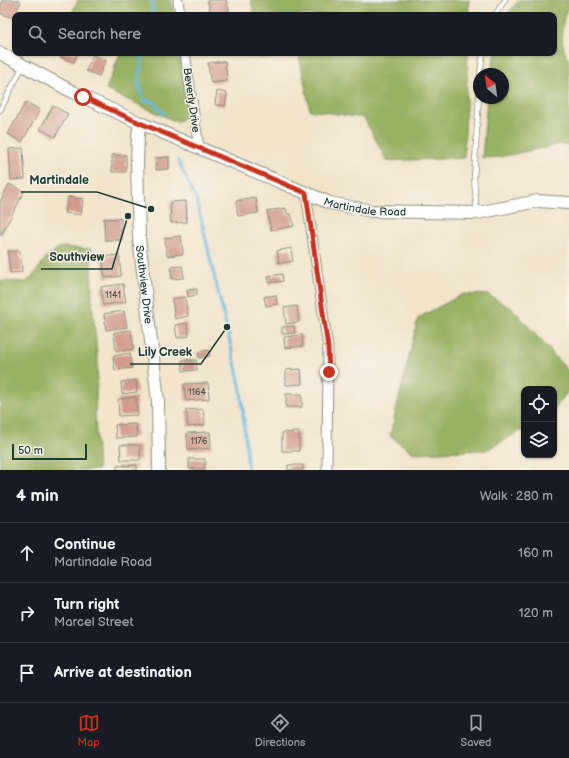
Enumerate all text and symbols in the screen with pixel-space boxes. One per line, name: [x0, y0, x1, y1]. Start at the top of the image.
search box: [12, 12, 557, 56]
icon: search: [26, 23, 48, 45]
text: Search here: [58, 25, 141, 44]
street label: Beverly Drive: [181, 67, 203, 134]
north arrow: [473, 68, 509, 104]
route start: [74, 88, 92, 106]
callout: Martindale: [21, 168, 97, 192]
text: Martindale: [29, 173, 89, 188]
street label: Martindale Road: [321, 195, 406, 219]
street label: Southview Drive: [133, 244, 155, 325]
callout: Southview: [41, 245, 112, 269]
text: Southview: [50, 250, 105, 265]
house number: 1141: [105, 290, 121, 301]
callout: Lily Creek: [130, 340, 201, 364]
text: Lily Creek: [138, 345, 193, 360]
route end: [320, 363, 338, 381]
map controls: [521, 386, 557, 458]
button: locate: [521, 386, 557, 422]
house number: 1164: [188, 387, 206, 398]
button: layers: [521, 422, 557, 458]
house number: 1176: [191, 436, 208, 447]
scale bar: [12, 442, 87, 461]
text: 50 m: [18, 444, 43, 457]
text: 4 min: [16, 486, 59, 506]
text: Walk · 280 m: [480, 488, 553, 504]
text: Continue: [54, 535, 116, 554]
icon: ahead: [16, 542, 38, 564]
text: 160 m: [518, 545, 553, 561]
text: Martindale Road: [54, 554, 152, 570]
text: Turn right: [54, 595, 119, 614]
icon: right: [16, 602, 38, 624]
text: 120 m: [518, 605, 553, 621]
text: Marcel Street: [54, 614, 133, 630]
icon: arrive: [16, 662, 38, 684]
text: Arrive at destination: [54, 663, 192, 682]
tab: Map: [78, 712, 100, 749]
tab: Directions: [255, 712, 305, 749]
tab: Saved: [461, 712, 491, 749]

